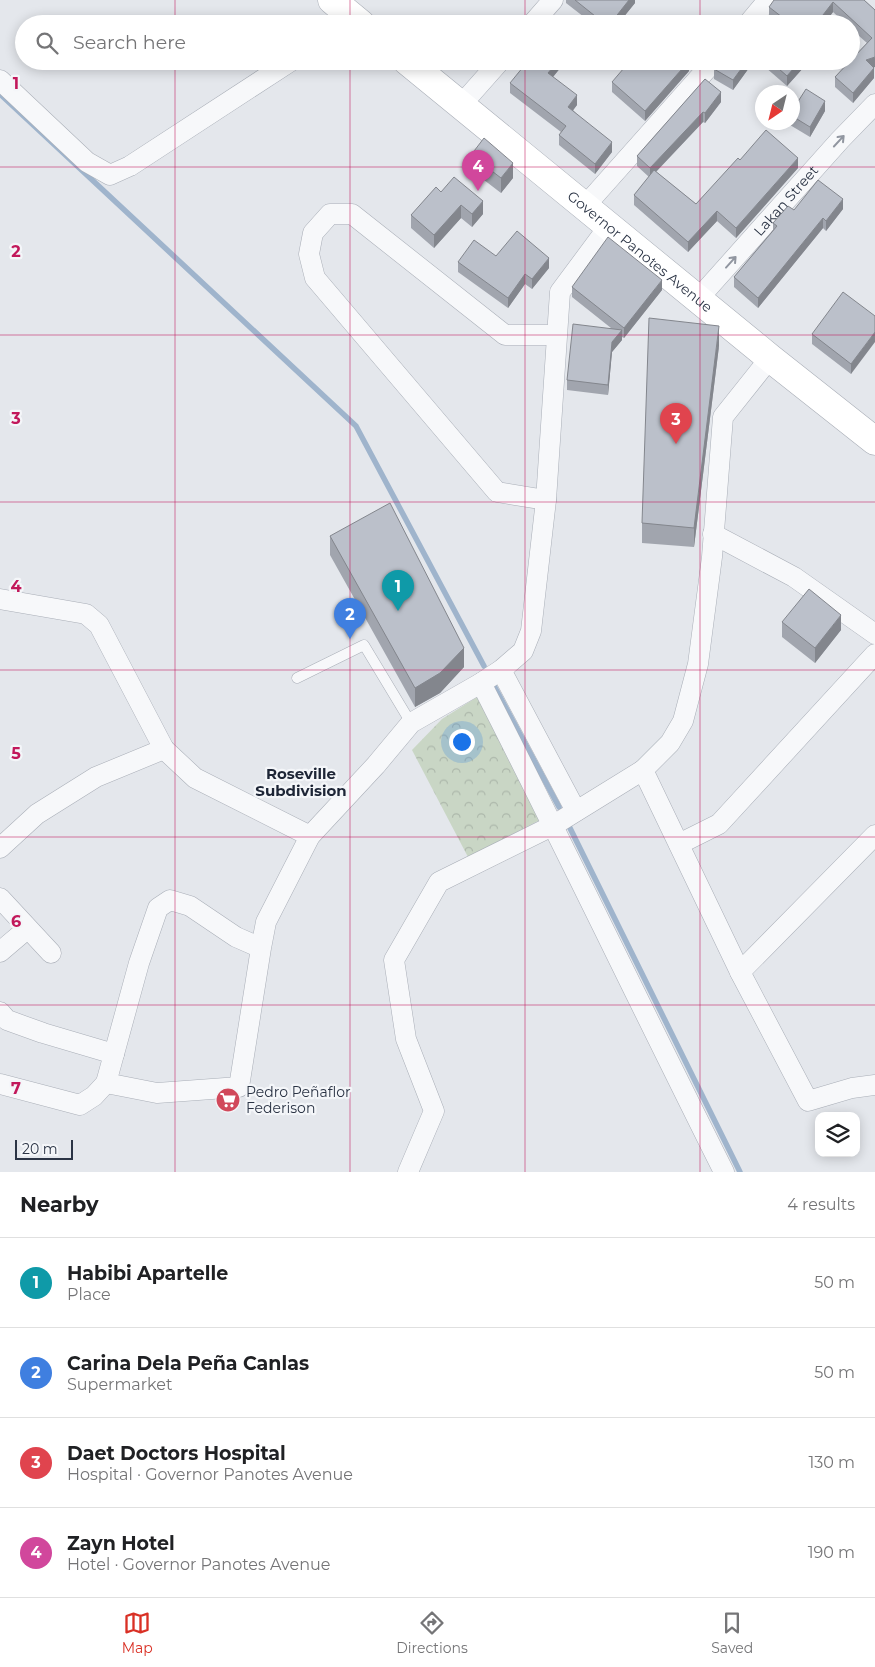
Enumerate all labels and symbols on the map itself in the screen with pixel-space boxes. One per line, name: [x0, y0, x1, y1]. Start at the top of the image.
text: 1: [13, 74, 19, 93]
north arrow: [755, 85, 800, 130]
one-way arrow: [833, 134, 845, 147]
pin: 4: [462, 150, 494, 191]
street label: Lakan Street: [750, 161, 822, 240]
street label: Governor Panotes Avenue: [564, 187, 716, 316]
text: 2: [11, 242, 21, 261]
one-way arrow: [725, 256, 737, 269]
pin: 3: [660, 403, 692, 444]
text: 3: [10, 409, 21, 428]
pin: 1: [382, 570, 414, 611]
text: 4: [10, 577, 22, 596]
pin: 2: [334, 598, 366, 639]
your location: [449, 729, 475, 755]
text: 5: [11, 744, 21, 763]
district label: Roseville Subdivision: [255, 764, 347, 800]
text: 6: [11, 912, 21, 931]
text: 7: [11, 1079, 21, 1098]
place label: Pedro Peñaflor Federison: [246, 1083, 351, 1117]
supermarket icon: Pedro Peñaflor Federison: [215, 1087, 241, 1113]
scale bar: [15, 1137, 72, 1160]

